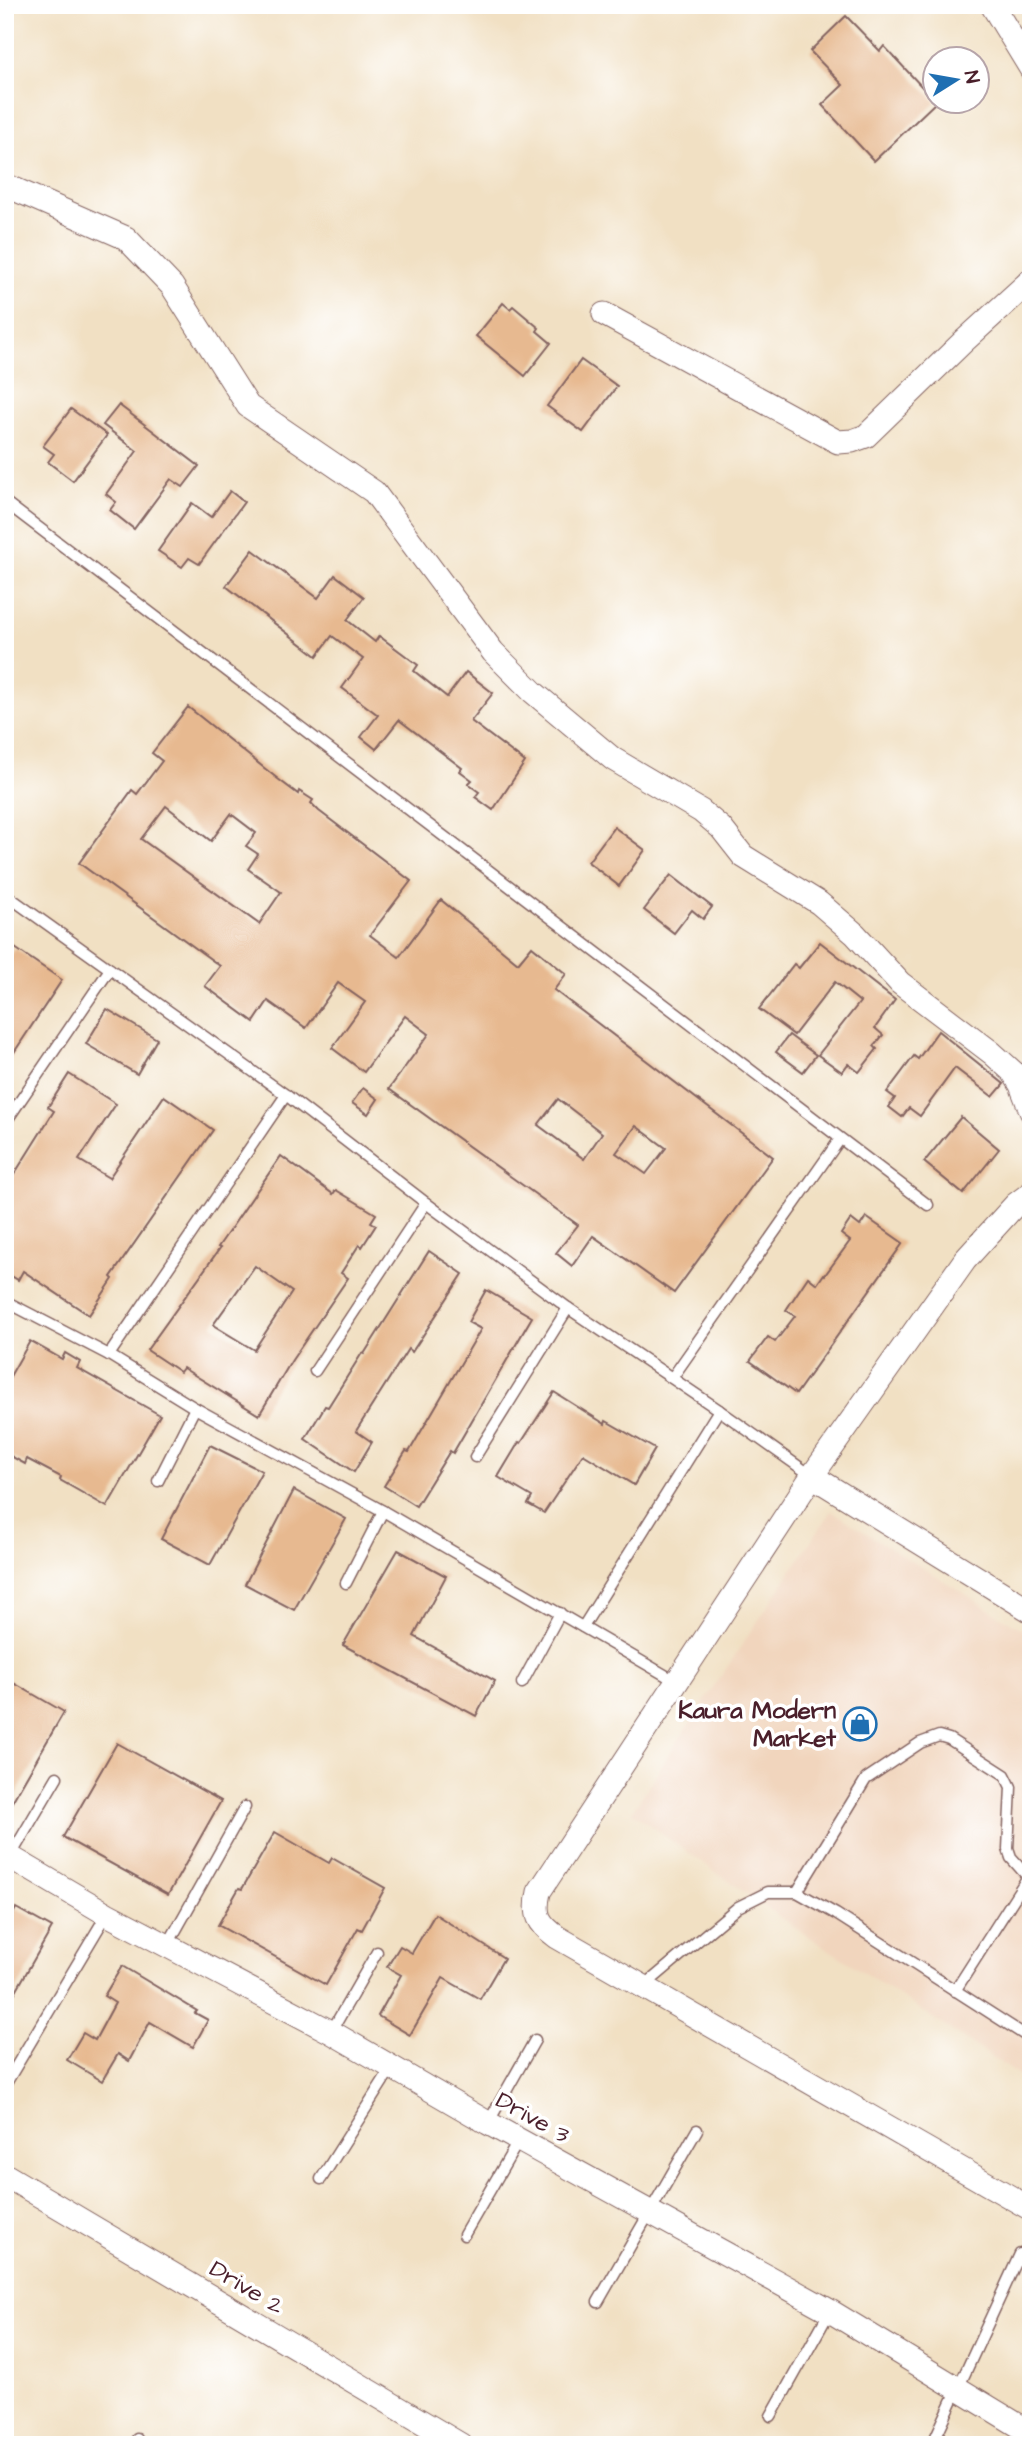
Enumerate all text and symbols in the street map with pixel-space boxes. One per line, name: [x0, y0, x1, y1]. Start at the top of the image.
north arrow: [920, 46, 990, 116]
text: N: [957, 69, 986, 86]
place label: Kaura Modern Market: [678, 1694, 836, 1756]
shop icon: Kaura Modern Market: [841, 1705, 879, 1743]
street label: Drive 3: [489, 2084, 576, 2152]
street label: Drive 2: [203, 2252, 290, 2323]

